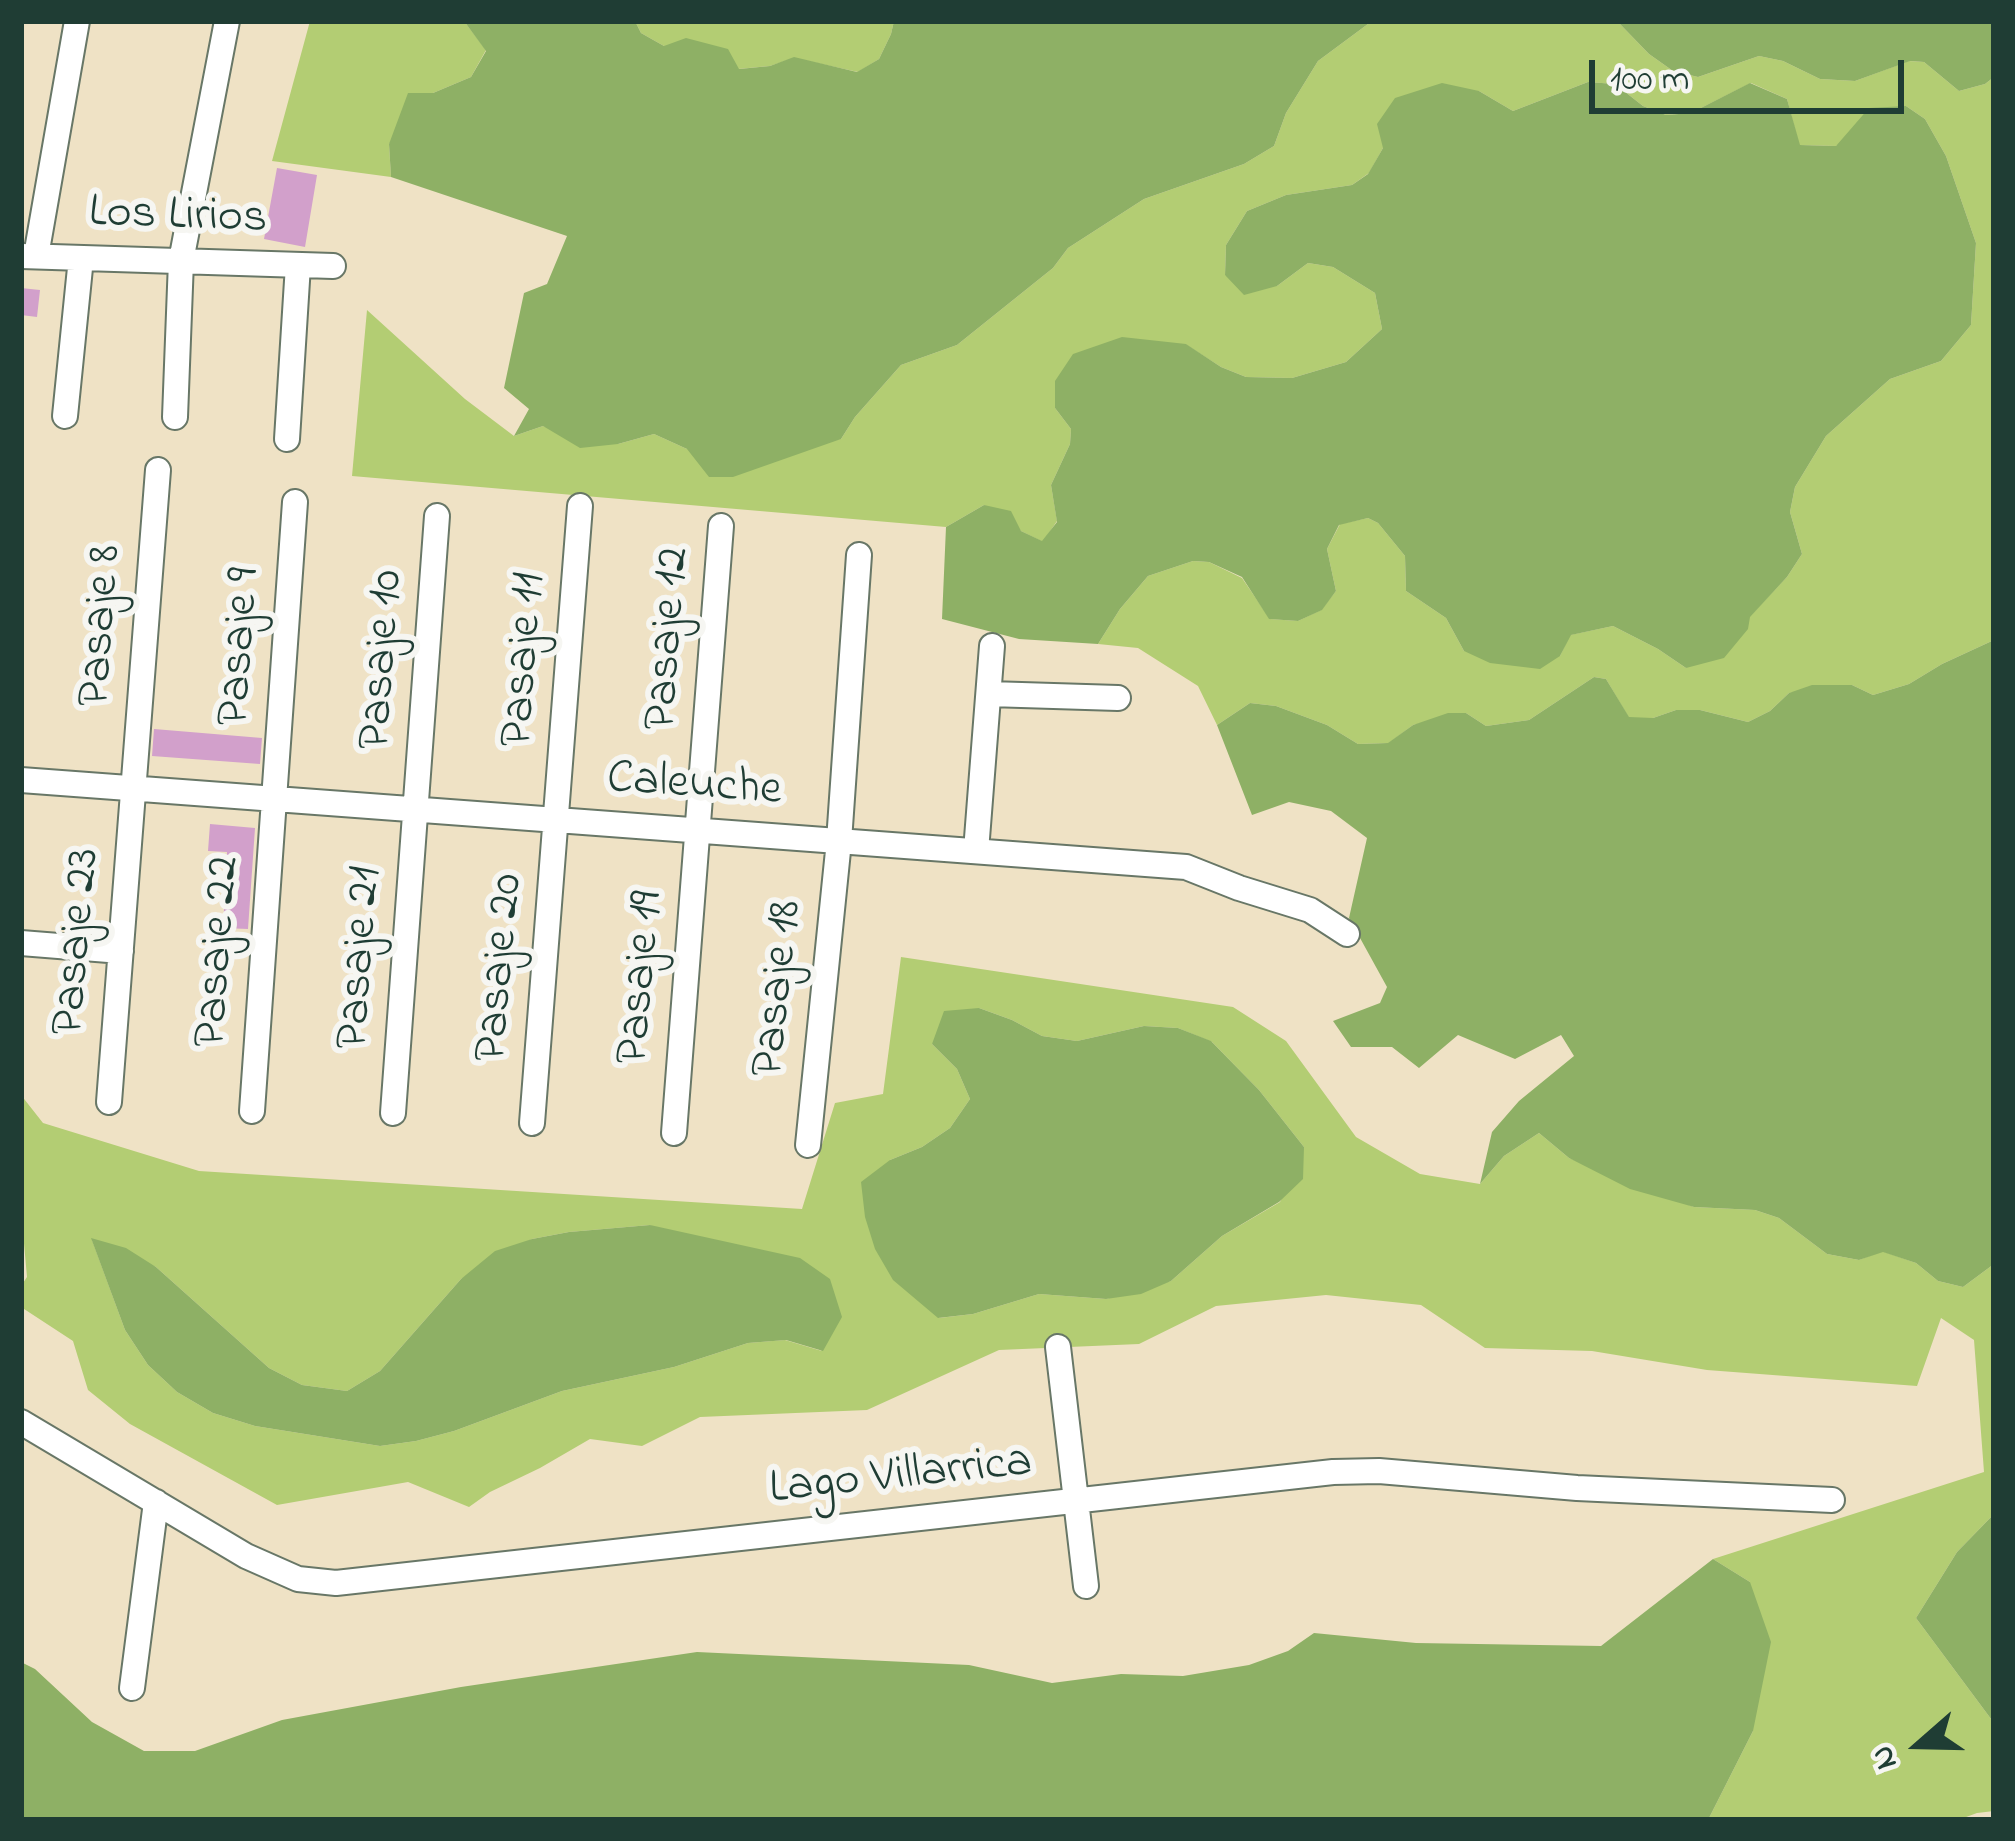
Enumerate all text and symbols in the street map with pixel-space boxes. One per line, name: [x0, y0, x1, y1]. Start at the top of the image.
scale bar: [1595, 36, 1910, 110]
text: 100 m: [1610, 54, 1690, 107]
street label: Los Lirios: [88, 187, 268, 251]
street label: Pasaje 8: [70, 543, 138, 709]
street label: Pasaje 12: [636, 546, 706, 732]
street label: Pasaje 9: [209, 566, 277, 728]
street label: Pasaje 10: [350, 568, 420, 752]
street label: Pasaje 11: [492, 571, 562, 749]
street label: Caleuche: [605, 753, 783, 823]
street label: Pasaje 23: [43, 846, 117, 1038]
street label: Pasaje 22: [186, 854, 256, 1050]
street label: Pasaje 21: [328, 865, 398, 1051]
street label: Pasaje 20: [466, 871, 540, 1065]
street label: Pasaje 19: [608, 889, 680, 1067]
street label: Pasaje 18: [743, 898, 819, 1080]
street label: Lago Villarrica: [767, 1437, 1035, 1521]
north arrow: [1859, 1685, 1979, 1805]
text: N: [1859, 1739, 1912, 1776]

